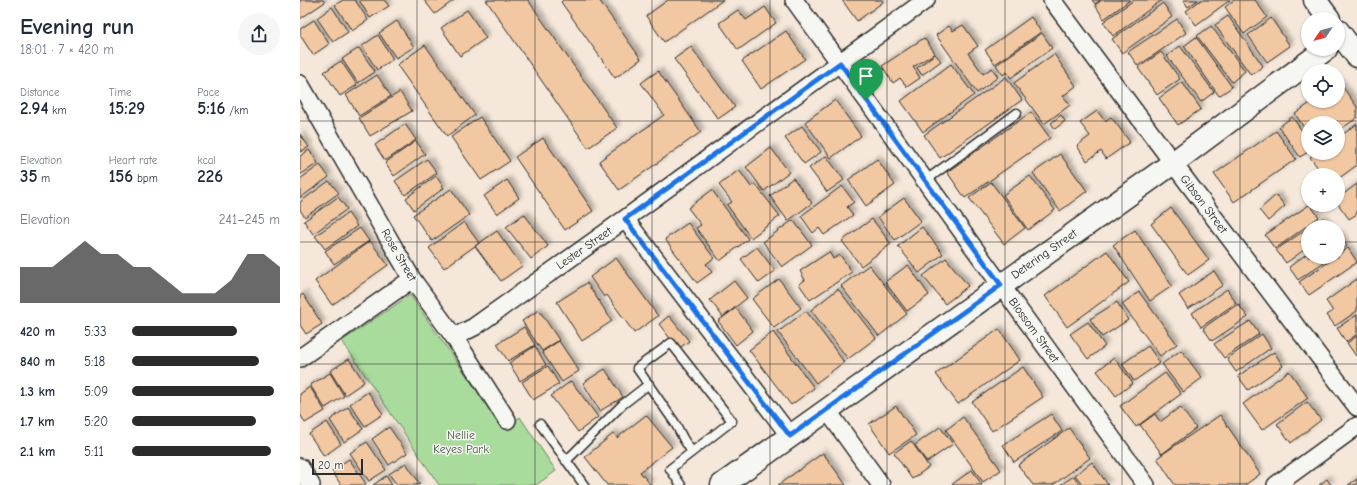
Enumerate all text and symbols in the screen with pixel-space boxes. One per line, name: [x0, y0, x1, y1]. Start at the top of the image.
north arrow: [1301, 12, 1345, 56]
map controls: [1301, 12, 1345, 264]
button: share: [238, 13, 280, 55]
text: Evening run: [20, 14, 134, 40]
text: 18:01 · 7 × 420 m: [20, 42, 114, 57]
pin: [849, 59, 883, 100]
button: locate: [1301, 64, 1345, 108]
icon: arrive: [855, 65, 877, 87]
text: Distance: [20, 86, 59, 99]
text: Time: [109, 86, 132, 99]
text: Pace: [197, 86, 220, 99]
text: 2.94: [20, 99, 48, 118]
text: 15:29: [109, 99, 145, 118]
text: 5:16: [197, 99, 225, 118]
text: km: [48, 104, 67, 117]
text: /km: [225, 104, 248, 117]
button: layers: [1301, 116, 1345, 160]
text: Elevation: [20, 154, 62, 167]
text: Heart rate: [109, 154, 157, 167]
text: kcal: [197, 154, 216, 167]
text: 35: [20, 167, 37, 186]
text: 156: [109, 167, 133, 186]
text: 226: [197, 167, 223, 186]
button: +: [1301, 168, 1345, 212]
text: m: [37, 172, 50, 185]
text: bpm: [133, 172, 158, 185]
street label: Gibson Street: [1177, 172, 1231, 236]
text: Elevation: [20, 212, 70, 227]
text: 241–245 m: [219, 212, 280, 227]
button: −: [1301, 220, 1345, 264]
street label: Lester Street: [553, 223, 615, 272]
street label: Rose Street: [378, 226, 420, 284]
street label: Detering Street: [1008, 226, 1080, 282]
street label: Blossom Street: [1006, 295, 1063, 366]
text: 420 m: [20, 324, 55, 339]
text: 5:33: [84, 324, 107, 339]
text: 840 m: [20, 354, 55, 369]
text: 5:18: [84, 354, 105, 369]
text: 1.3 km: [20, 384, 55, 399]
text: 5:09: [84, 384, 108, 399]
text: 1.7 km: [20, 414, 55, 429]
text: 5:20: [84, 414, 108, 429]
park label: Nellie Keyes Park: [433, 428, 489, 456]
text: 2.1 km: [20, 444, 55, 459]
text: 5:11: [84, 444, 104, 459]
scale bar: [312, 457, 363, 476]
text: 20 m: [318, 459, 343, 472]

